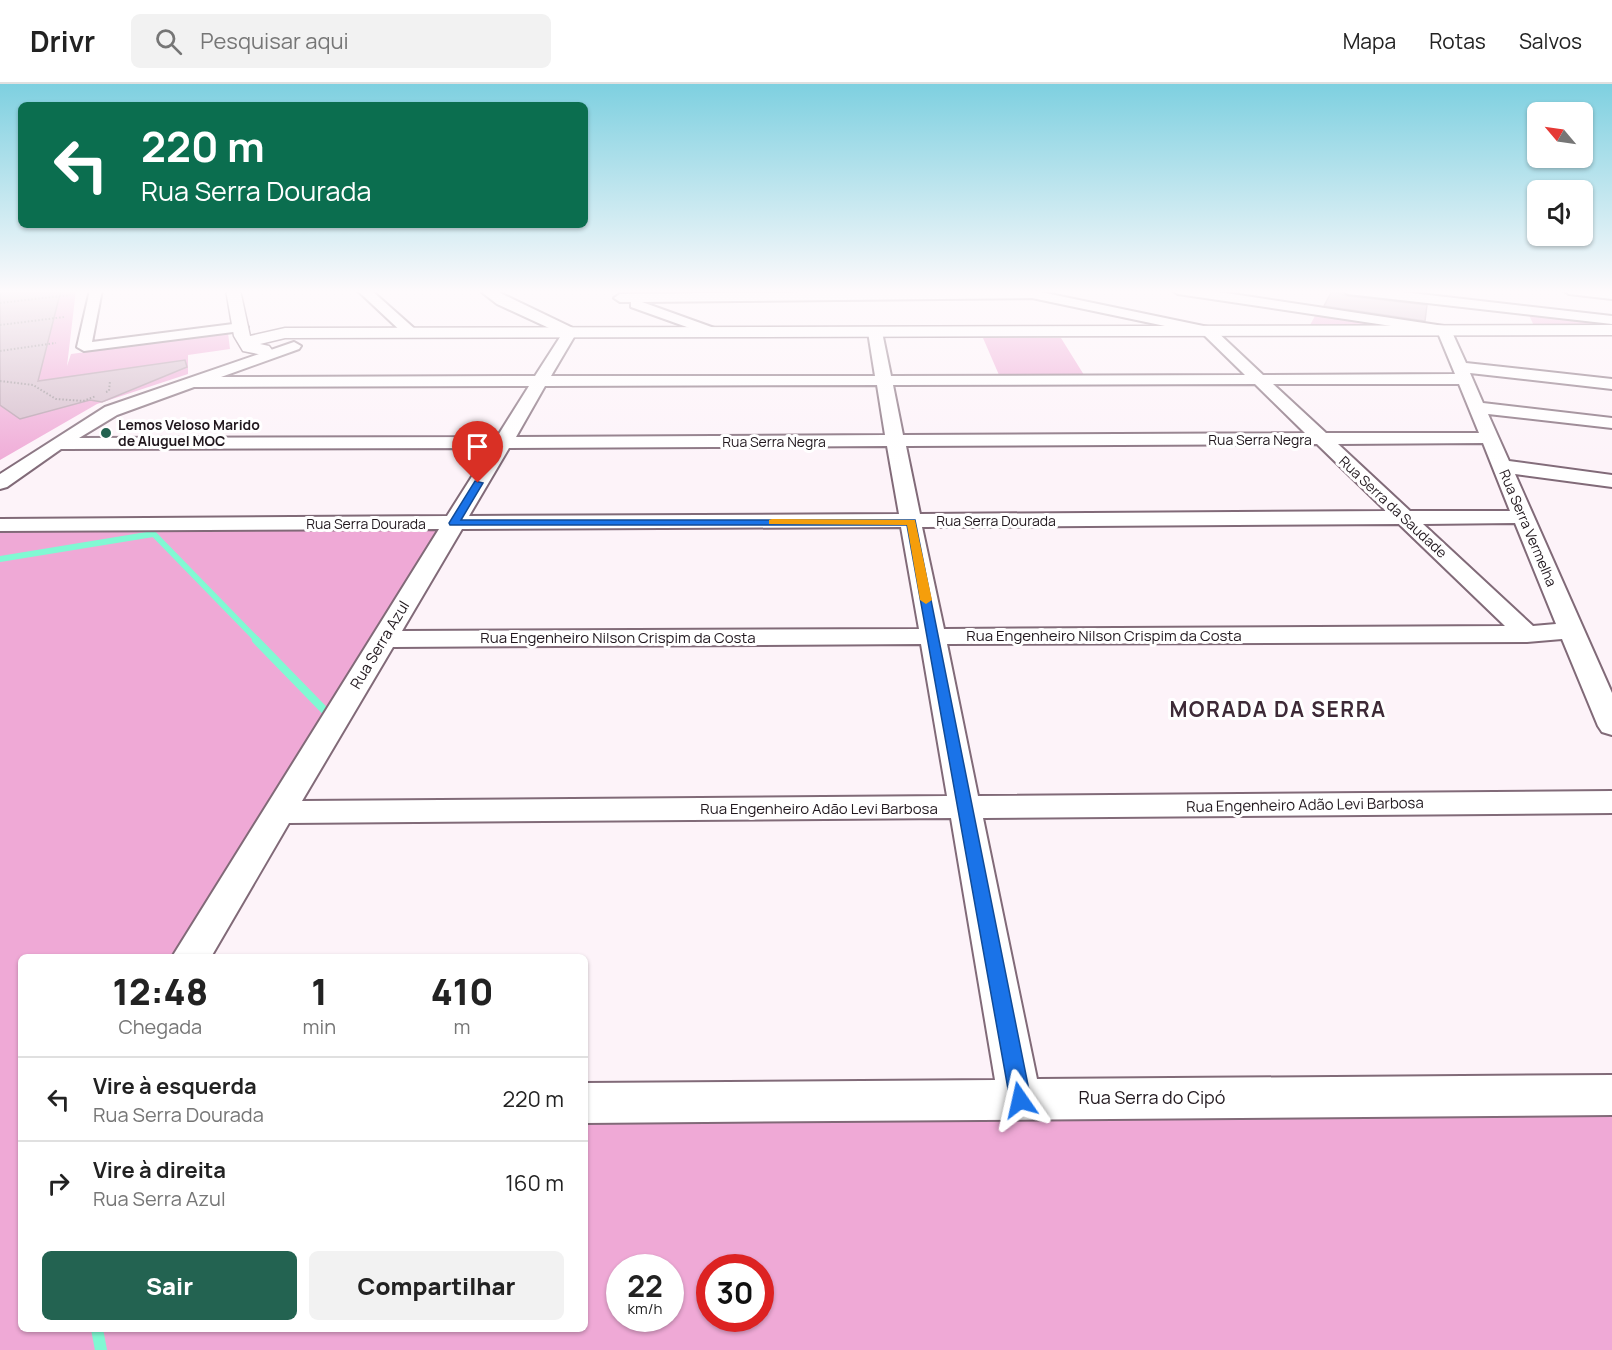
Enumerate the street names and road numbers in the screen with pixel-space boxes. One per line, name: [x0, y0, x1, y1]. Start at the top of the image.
street label: Rua Serra Negra: [1208, 430, 1312, 449]
street label: Rua Serra Negra: [722, 432, 826, 451]
street label: Rua Serra da Saudade: [1335, 452, 1451, 562]
street label: Rua Serra Vermelha: [1495, 466, 1562, 589]
street label: Rua Serra Dourada: [936, 511, 1056, 530]
street label: Rua Serra Dourada: [306, 514, 426, 533]
street label: Rua Serra Azul: [345, 597, 414, 693]
street label: Rua Engenheiro Nilson Crispim da Costa: [966, 625, 1242, 646]
street label: Rua Engenheiro Nilson Crispim da Costa: [480, 627, 756, 648]
street label: Rua Engenheiro Adão Levi Barbosa: [1186, 792, 1424, 817]
street label: Rua Engenheiro Adão Levi Barbosa: [700, 798, 938, 819]
street label: Rua Serra do Cipó: [1079, 1085, 1225, 1109]

